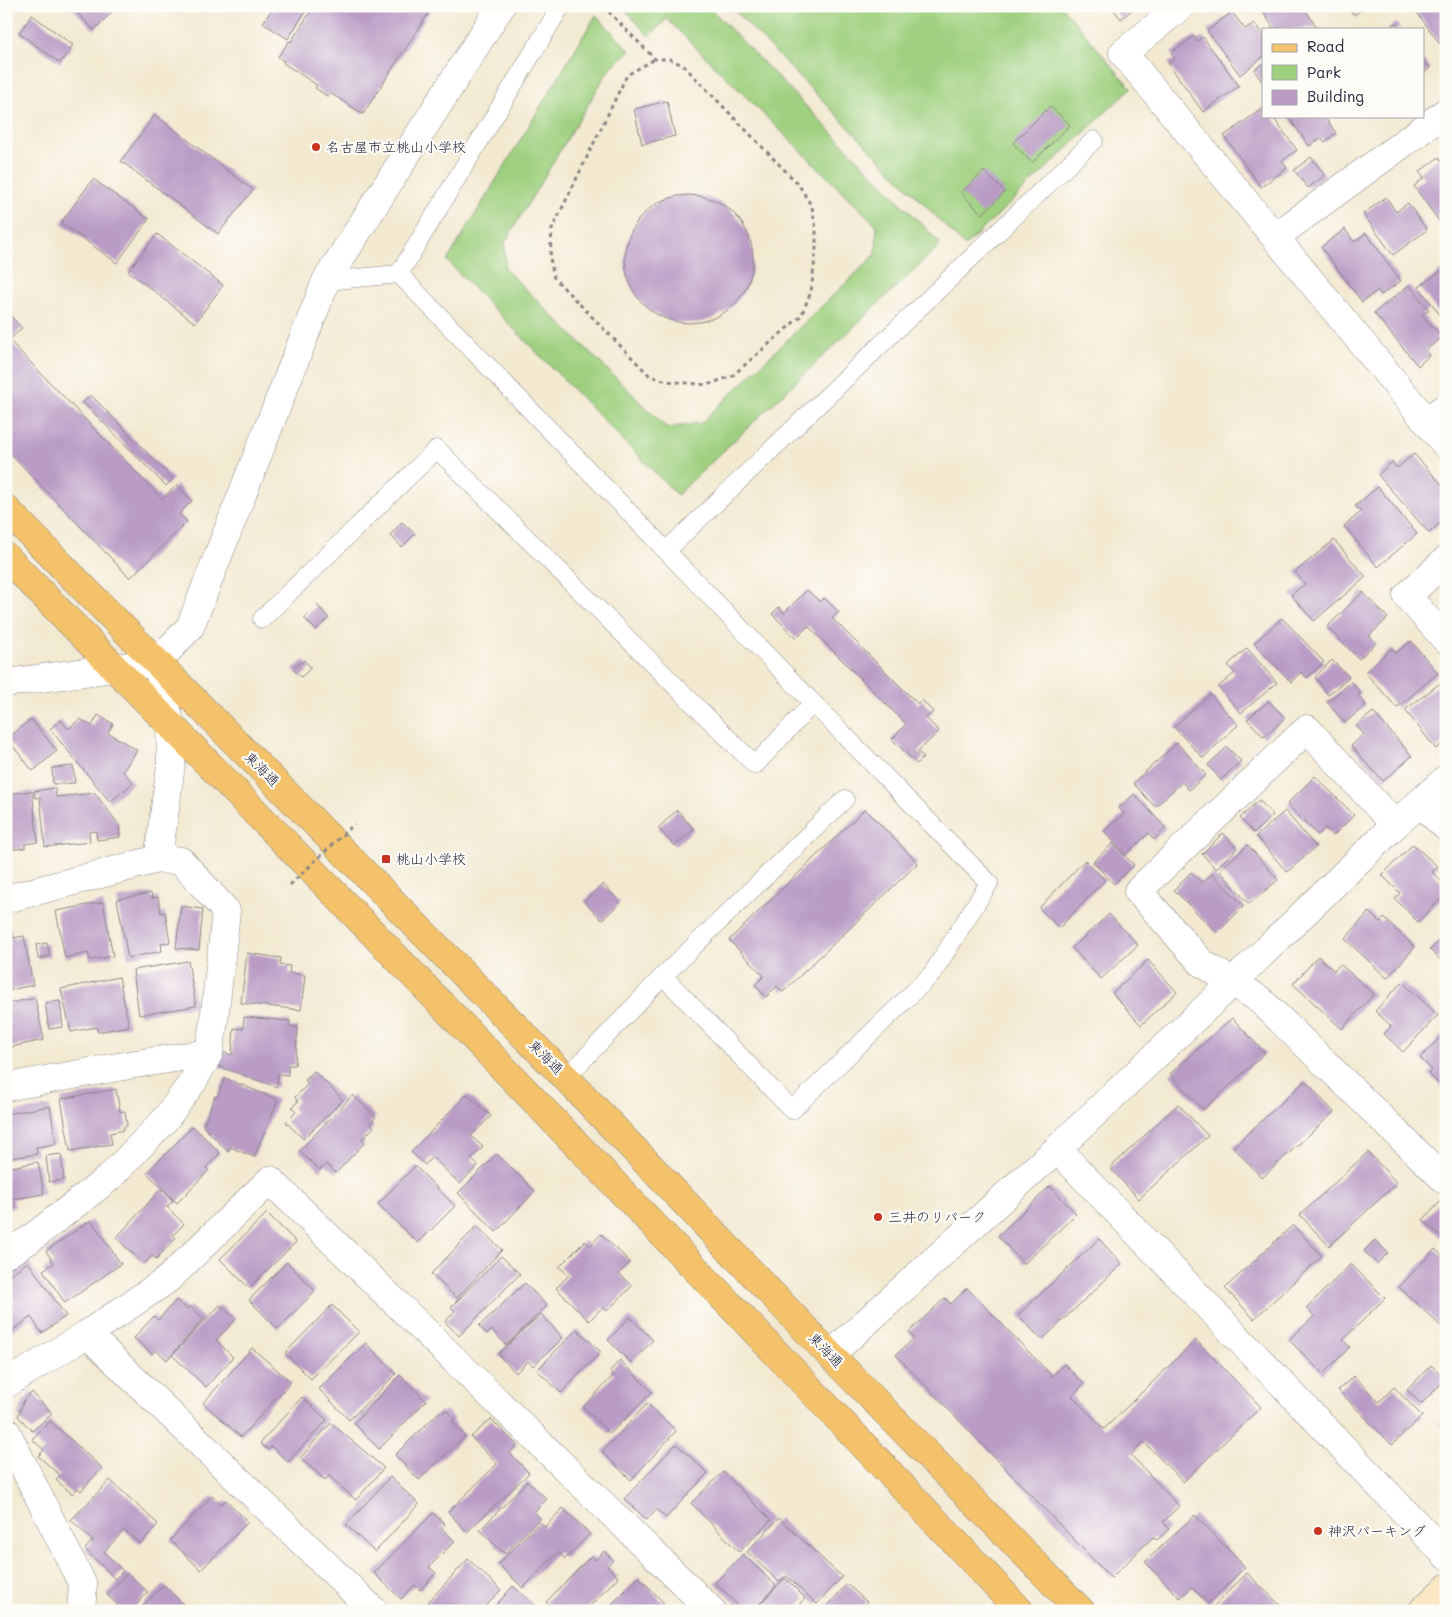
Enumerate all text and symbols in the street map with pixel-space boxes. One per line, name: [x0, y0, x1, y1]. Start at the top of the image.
legend: [1262, 28, 1424, 118]
text: Road: [1307, 36, 1344, 56]
text: Park: [1307, 62, 1341, 82]
text: Building: [1307, 86, 1364, 106]
place label: 名古屋市立桃山小学校: [326, 137, 466, 156]
marker: 名古屋市立桃山小学校: [310, 141, 322, 153]
street label: 東海通: [241, 747, 284, 790]
place label: 桃山小学校: [396, 849, 466, 868]
marker: 桃山小学校: [380, 853, 392, 865]
street label: 東海通: [525, 1035, 568, 1078]
place label: 三井のリパーク: [888, 1207, 986, 1226]
marker: 三井のリパーク: [872, 1211, 884, 1223]
street label: 東海通: [805, 1328, 848, 1371]
place label: 神沢パーキング: [1328, 1521, 1426, 1540]
marker: 神沢パーキング: [1312, 1525, 1324, 1537]

